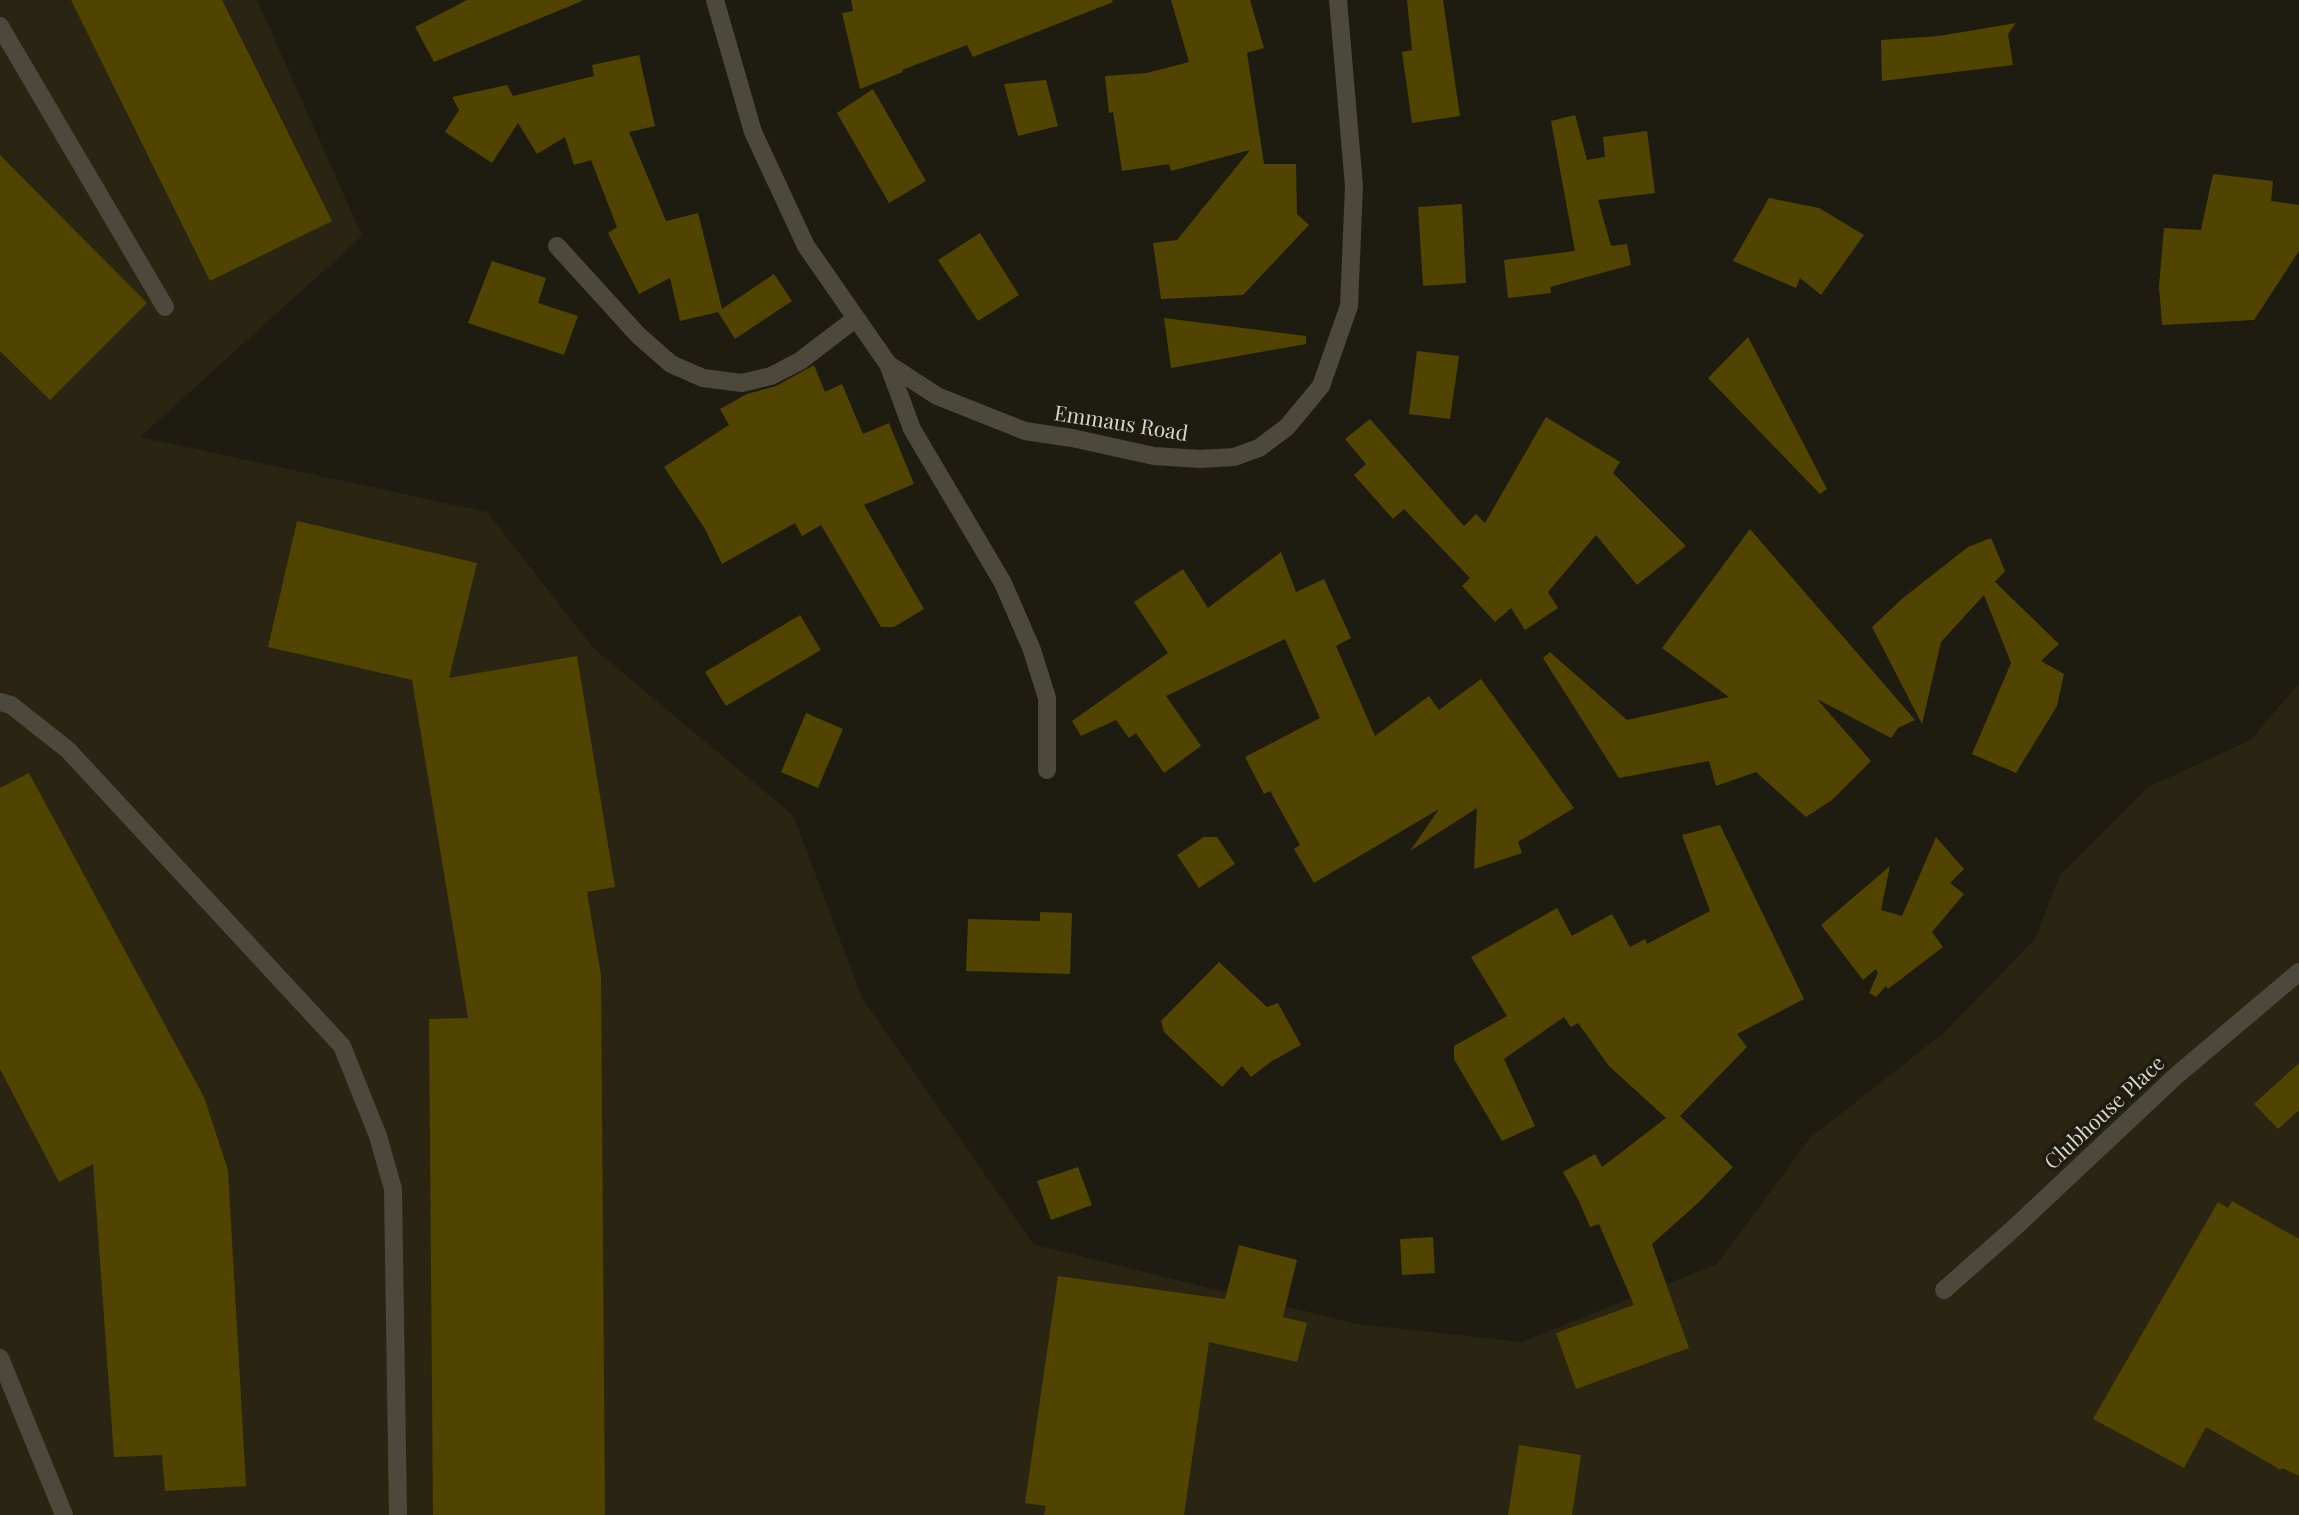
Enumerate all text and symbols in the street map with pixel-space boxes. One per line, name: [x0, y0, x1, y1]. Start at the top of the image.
street label: Emmaus Road: [1052, 401, 1190, 447]
street label: Clubhouse Place: [2040, 1051, 2170, 1175]

